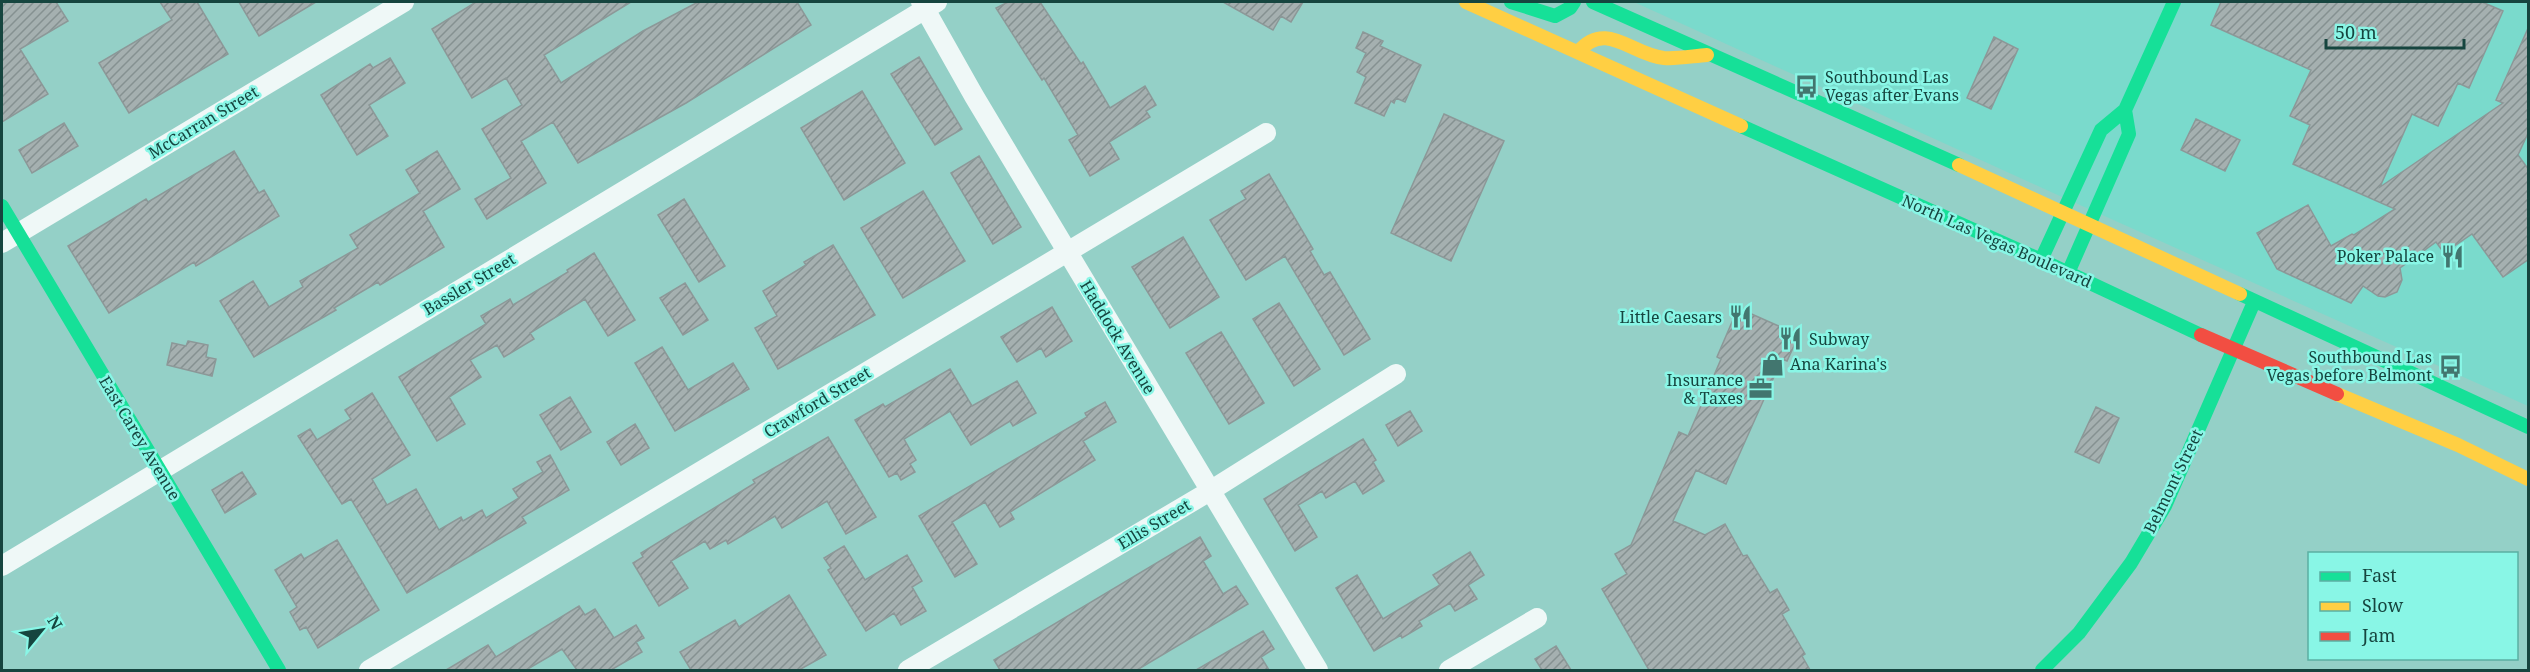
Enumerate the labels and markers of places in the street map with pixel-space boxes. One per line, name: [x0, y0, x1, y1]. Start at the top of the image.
place label: Southbound Las Vegas after Evans: [1825, 66, 1959, 106]
bus stop icon: Southbound Las Vegas after Evans: [1794, 73, 1820, 99]
restaurant icon: Poker Palace: [2439, 243, 2465, 269]
place label: Poker Palace: [2337, 245, 2434, 267]
restaurant icon: Little Caesars: [1727, 304, 1753, 330]
place label: Little Caesars: [1620, 306, 1722, 328]
restaurant icon: Subway: [1778, 326, 1804, 352]
place label: Subway: [1809, 328, 1870, 350]
place label: Southbound Las Vegas before Belmont: [2267, 346, 2432, 386]
shop icon: Ana Karina's: [1759, 351, 1785, 377]
place label: Ana Karina's: [1790, 353, 1887, 375]
bus stop icon: Southbound Las Vegas before Belmont: [2437, 353, 2463, 379]
place label: Insurance & Taxes: [1666, 369, 1743, 409]
office icon: Insurance & Taxes: [1748, 376, 1774, 402]

